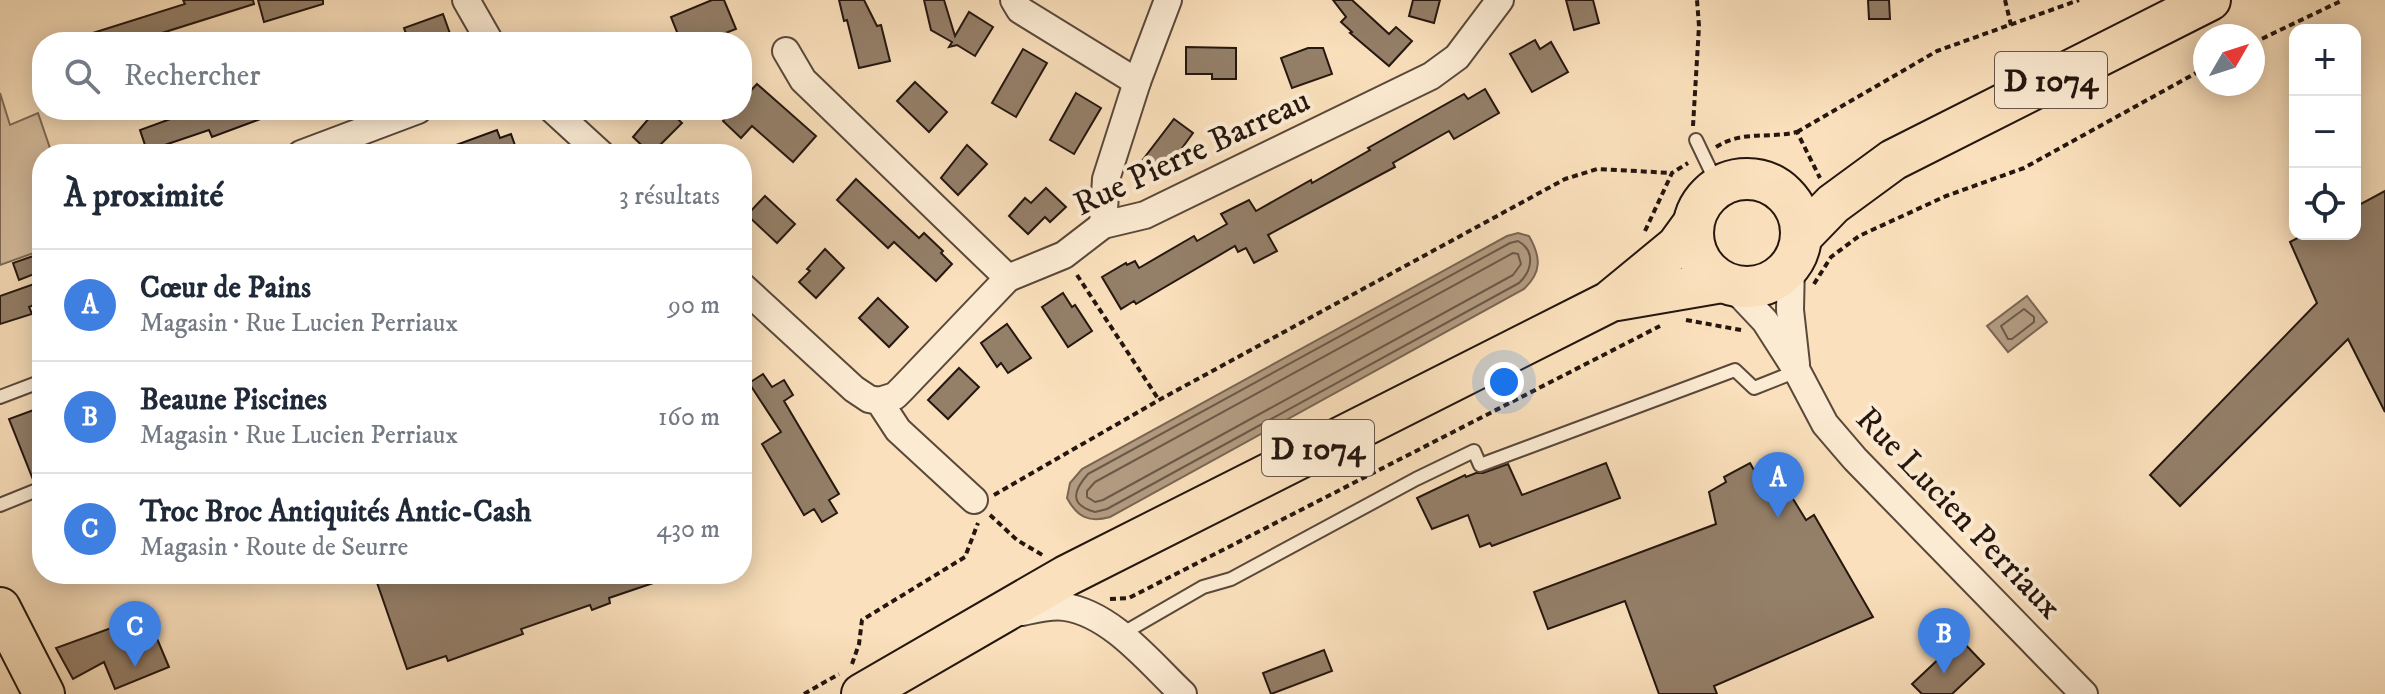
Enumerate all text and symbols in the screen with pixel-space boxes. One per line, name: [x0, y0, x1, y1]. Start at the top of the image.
north arrow: [2193, 24, 2265, 96]
map controls: [2289, 24, 2361, 240]
button: +: [2289, 24, 2361, 96]
search box: [32, 32, 752, 120]
road number: D 1074: [1995, 52, 2107, 108]
icon: search: [60, 54, 104, 98]
text: Rechercher: [124, 58, 260, 95]
street label: Rue Pierre Barreau: [1067, 80, 1317, 226]
button: −: [2289, 96, 2361, 168]
button: locate: [2289, 168, 2361, 240]
text: À proximité: [64, 175, 224, 217]
text: 3 résultats: [619, 180, 720, 213]
text: Cœur de Pains: [140, 270, 311, 307]
text: A: [82, 289, 98, 322]
text: 90 m: [668, 289, 720, 322]
text: Magasin · Rue Lucien Perriaux: [140, 307, 458, 340]
your location: [1484, 362, 1524, 402]
text: Beaune Piscines: [140, 382, 327, 419]
street label: Rue Lucien Perriaux: [1847, 399, 2071, 628]
text: B: [82, 401, 98, 434]
text: 160 m: [658, 401, 720, 434]
text: Magasin · Rue Lucien Perriaux: [140, 419, 458, 452]
road number: D 1074: [1262, 420, 1374, 476]
pin: A: [1752, 452, 1804, 518]
text: Troc Broc Antiquités Antic-Cash: [140, 494, 532, 531]
text: C: [81, 513, 99, 546]
text: 430 m: [656, 513, 720, 546]
text: Magasin · Route de Seurre: [140, 531, 408, 564]
pin: C: [109, 601, 161, 667]
pin: B: [1918, 608, 1970, 674]

